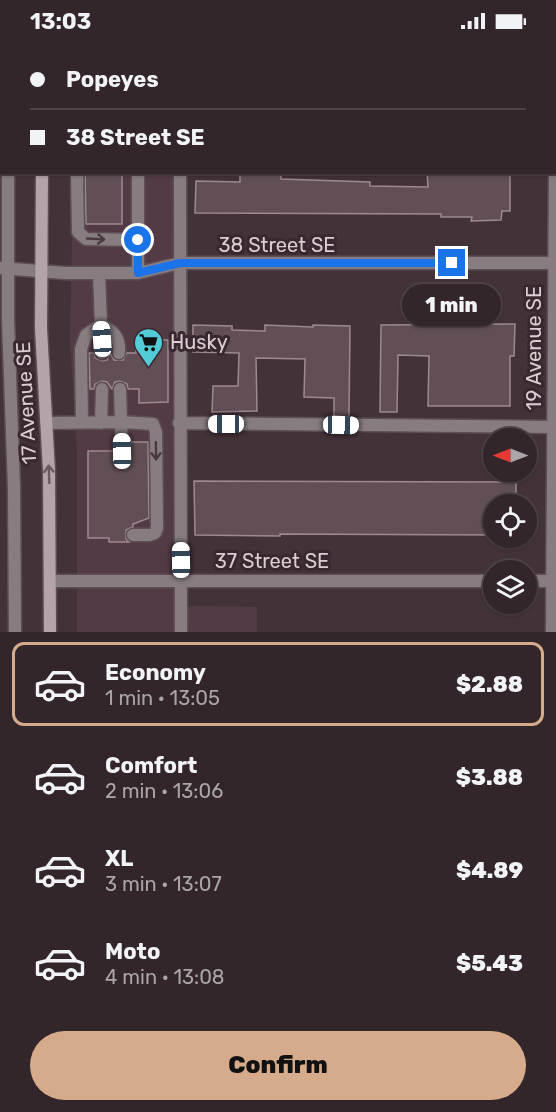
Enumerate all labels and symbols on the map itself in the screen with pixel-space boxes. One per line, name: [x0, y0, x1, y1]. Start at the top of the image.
route start: [124, 226, 151, 253]
one-way arrow: [85, 233, 105, 244]
street label: 38 Street SE: [219, 233, 335, 257]
route end: [438, 249, 465, 276]
callout: 1 min: [402, 284, 502, 326]
street label: 19 Avenue SE: [522, 286, 546, 410]
car: [92, 320, 112, 358]
supermarket icon: Husky: [133, 326, 165, 368]
place label: Husky: [170, 330, 228, 354]
street label: 17 Avenue SE: [11, 341, 41, 465]
car: [208, 415, 244, 433]
car: [323, 416, 359, 434]
north arrow: [483, 428, 537, 482]
car: [113, 433, 131, 469]
one-way arrow: [150, 441, 162, 461]
one-way arrow: [43, 465, 55, 485]
car: [172, 542, 190, 578]
street label: 37 Street SE: [215, 549, 329, 573]

